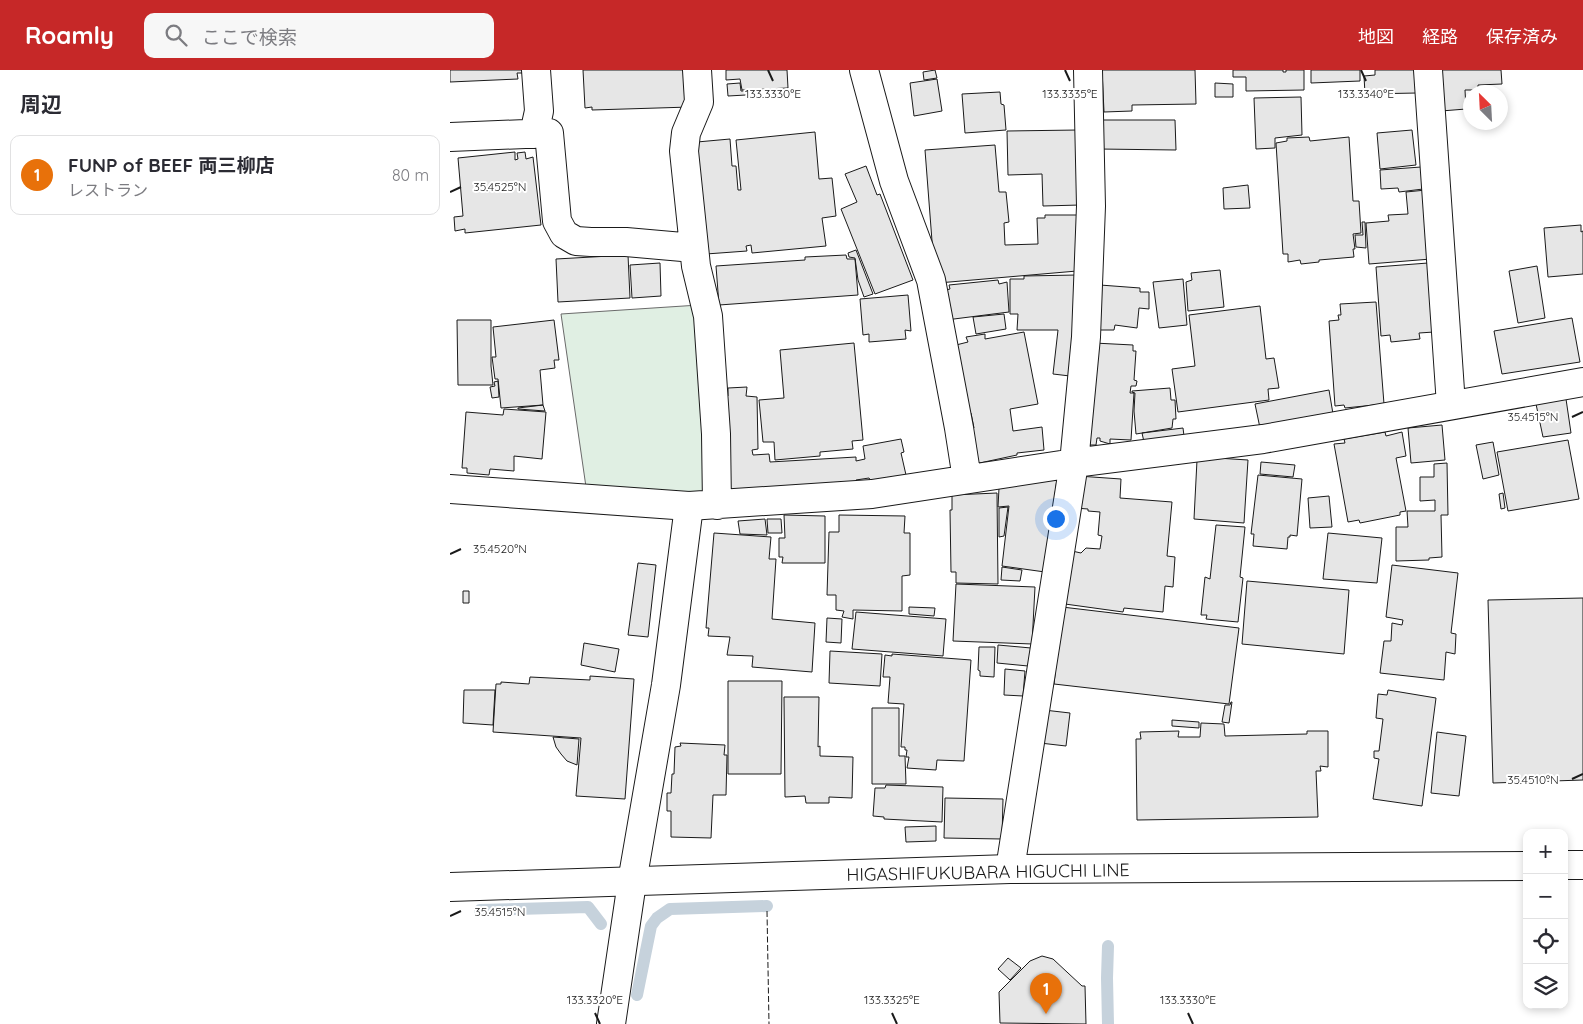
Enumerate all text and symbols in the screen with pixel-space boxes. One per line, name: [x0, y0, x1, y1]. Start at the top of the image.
search box: [144, 13, 494, 58]
text: Roamly: [25, 20, 114, 50]
icon: search: [162, 21, 190, 49]
text: ここで検索: [202, 25, 297, 49]
text: 地図: [1358, 25, 1394, 48]
text: 経路: [1422, 25, 1458, 48]
text: 保存済み: [1486, 25, 1558, 48]
north arrow: [1463, 85, 1508, 130]
text: 133.3330°E: [745, 86, 801, 101]
text: 133.3335°E: [1042, 86, 1098, 101]
text: 133.3340°E: [1338, 86, 1394, 101]
text: 周辺: [20, 91, 62, 117]
text: FUNP of BEEF 両三柳店: [68, 153, 274, 177]
text: 1: [34, 165, 40, 185]
text: 80 m: [392, 165, 429, 185]
text: 35.4525°N: [473, 179, 527, 194]
text: レストラン: [68, 180, 148, 200]
text: 35.4515°N: [1508, 409, 1559, 424]
your location: [1043, 506, 1069, 532]
text: 35.4520°N: [473, 541, 527, 556]
text: 35.4510°N: [1507, 772, 1559, 787]
map controls: [1523, 829, 1568, 1009]
button: +: [1523, 829, 1568, 874]
street label: HIGASHIFUKUBARA HIGUCHI LINE: [846, 858, 1130, 886]
button: −: [1523, 874, 1568, 919]
text: 35.4515°N: [475, 904, 526, 919]
button: locate: [1523, 919, 1568, 964]
button: layers: [1523, 964, 1568, 1009]
pin: 1: [1030, 973, 1062, 1014]
text: 133.3320°E: [567, 992, 623, 1007]
text: 133.3325°E: [864, 992, 920, 1007]
text: 133.3330°E: [1160, 992, 1216, 1007]

